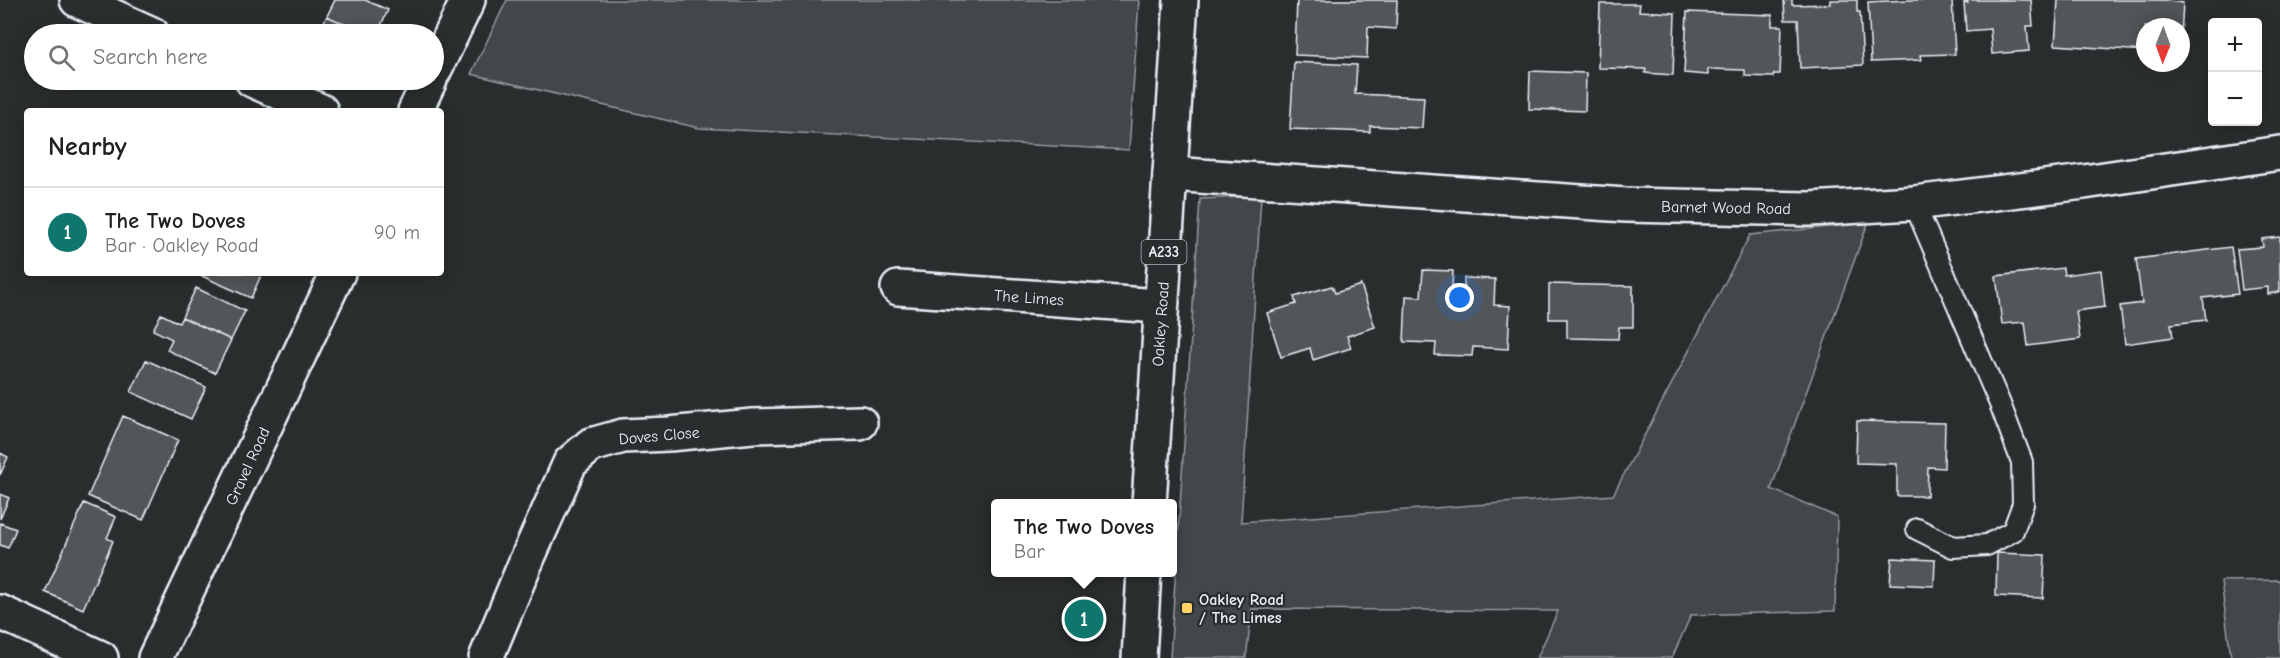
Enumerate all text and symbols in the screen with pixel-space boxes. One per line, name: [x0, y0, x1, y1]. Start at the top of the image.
north arrow: [2136, 18, 2190, 72]
map controls: [2208, 18, 2262, 126]
button: +: [2208, 18, 2262, 72]
search box: [24, 24, 444, 90]
icon: search: [45, 41, 78, 74]
text: Search here: [93, 44, 208, 70]
button: −: [2208, 72, 2262, 126]
text: Nearby: [48, 132, 127, 162]
street label: Barnet Wood Road: [1661, 198, 1791, 218]
text: The Two Doves: [105, 208, 245, 234]
text: 1: [64, 221, 71, 244]
text: 90 m: [374, 221, 420, 244]
text: Bar · Oakley Road: [105, 234, 259, 257]
road number: A233: [1142, 240, 1186, 264]
street label: Oakley Road: [1149, 281, 1173, 367]
your location: [1445, 283, 1474, 312]
street label: The Limes: [993, 287, 1065, 309]
street label: Doves Close: [618, 423, 700, 448]
street label: Gravel Road: [222, 425, 274, 508]
popup: [991, 499, 1177, 577]
text: The Two Doves: [1014, 514, 1154, 540]
text: Bar: [1014, 540, 1045, 563]
place label: Oakley Road / The Limes: [1199, 591, 1284, 627]
pin: 1: [1064, 596, 1104, 642]
marker: Oakley Road / The Limes: [1180, 601, 1194, 615]

